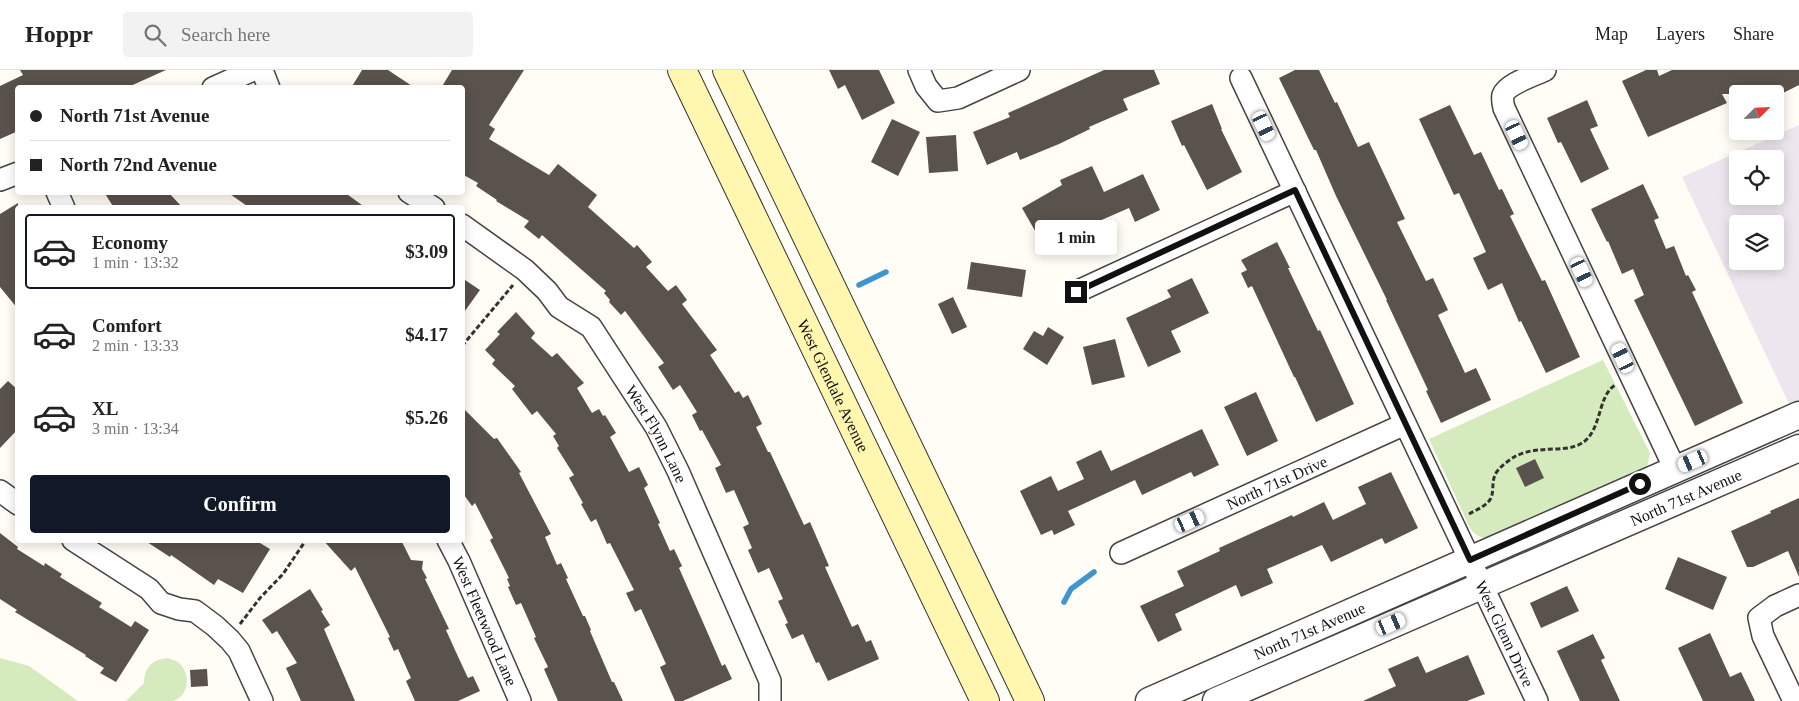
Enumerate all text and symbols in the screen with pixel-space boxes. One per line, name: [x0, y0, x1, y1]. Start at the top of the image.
search box: [123, 12, 473, 57]
text: Hoppr: [25, 21, 93, 47]
icon: search: [141, 21, 169, 49]
text: Search here: [181, 24, 270, 45]
text: Map: [1595, 24, 1628, 44]
text: Layers: [1656, 24, 1705, 44]
text: Share: [1733, 24, 1774, 44]
north arrow: [1729, 85, 1784, 140]
map controls: [1729, 85, 1784, 270]
text: North 71st Avenue: [60, 105, 210, 126]
car: [1250, 109, 1277, 143]
car: [1503, 118, 1530, 152]
button: locate: [1729, 150, 1784, 205]
text: North 72nd Avenue: [60, 154, 217, 175]
button: layers: [1729, 215, 1784, 270]
callout: 1 min: [1035, 220, 1117, 254]
icon: car: [32, 229, 77, 274]
text: 1 min: [1057, 229, 1095, 246]
text: Economy: [92, 232, 168, 253]
text: $3.09: [405, 241, 448, 262]
text: 1 min · 13:32: [92, 254, 179, 271]
car: [1568, 255, 1595, 289]
route end: [1065, 281, 1087, 303]
icon: car: [32, 312, 77, 357]
text: Comfort: [92, 315, 162, 336]
street label: West Glendale Avenue: [794, 316, 873, 455]
text: $4.17: [405, 324, 448, 345]
text: 2 min · 13:33: [92, 337, 179, 354]
car: [1609, 341, 1636, 375]
street label: West Flynn Lane: [623, 382, 690, 485]
icon: car: [32, 395, 77, 440]
text: XL: [92, 398, 118, 419]
text: $5.26: [405, 407, 448, 428]
text: 3 min · 13:34: [92, 420, 179, 437]
car: [1676, 448, 1709, 474]
street label: North 71st Drive: [1224, 452, 1330, 512]
street label: North 71st Avenue: [1627, 466, 1744, 529]
route start: [1629, 473, 1651, 495]
button: Confirm: [30, 475, 450, 533]
car: [1173, 508, 1206, 534]
street label: West Fleetwood Lane: [449, 554, 521, 688]
street label: West Glenn Drive: [1473, 578, 1537, 689]
street label: North 71st Avenue: [1251, 599, 1367, 662]
car: [1374, 611, 1407, 637]

